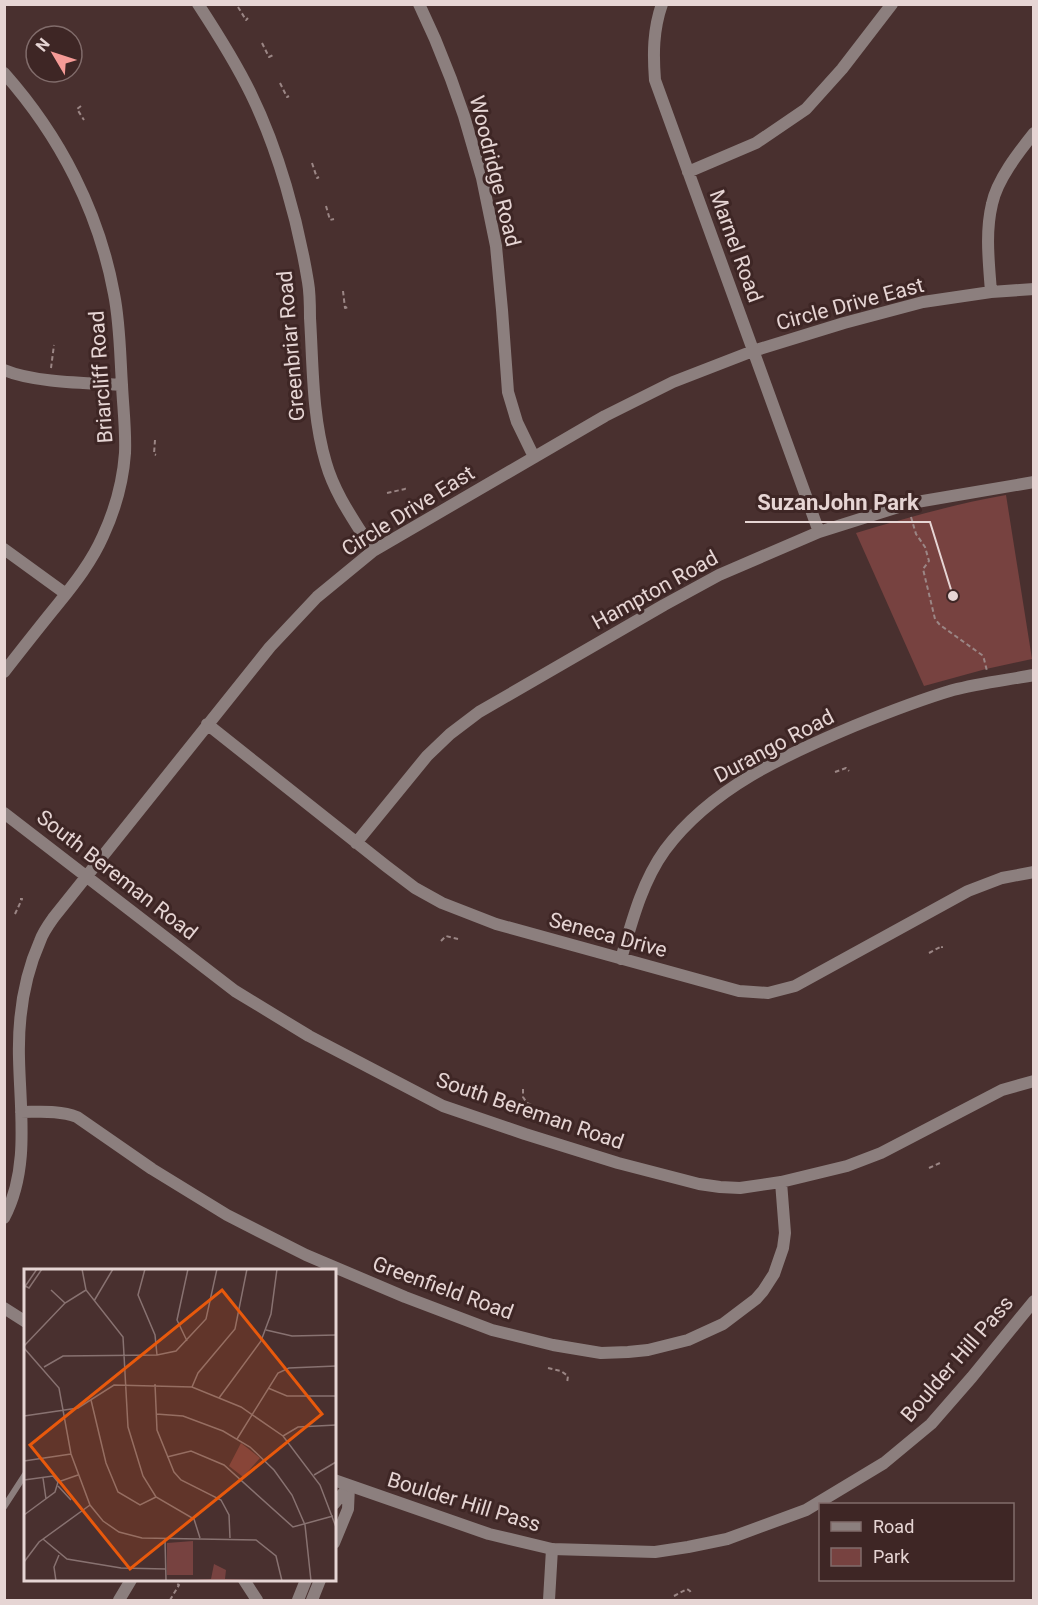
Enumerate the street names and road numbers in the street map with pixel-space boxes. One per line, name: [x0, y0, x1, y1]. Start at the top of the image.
street label: Woodridge Road: [465, 93, 525, 249]
street label: Marnel Road: [705, 186, 767, 306]
street label: Greenbriar Road: [272, 270, 310, 422]
street label: Circle Drive East: [774, 273, 926, 335]
street label: Briarcliff Road: [84, 310, 118, 444]
street label: Circle Drive East: [337, 461, 479, 561]
street label: Hampton Road: [588, 546, 722, 634]
street label: Durango Road: [710, 704, 838, 788]
street label: South Bereman Road: [32, 805, 202, 945]
street label: Seneca Drive: [546, 908, 670, 962]
street label: South Bereman Road: [433, 1068, 627, 1154]
street label: Greenfield Road: [369, 1251, 517, 1325]
street label: Boulder Hill Pass: [896, 1291, 1018, 1427]
street label: Boulder Hill Pass: [385, 1467, 543, 1537]

